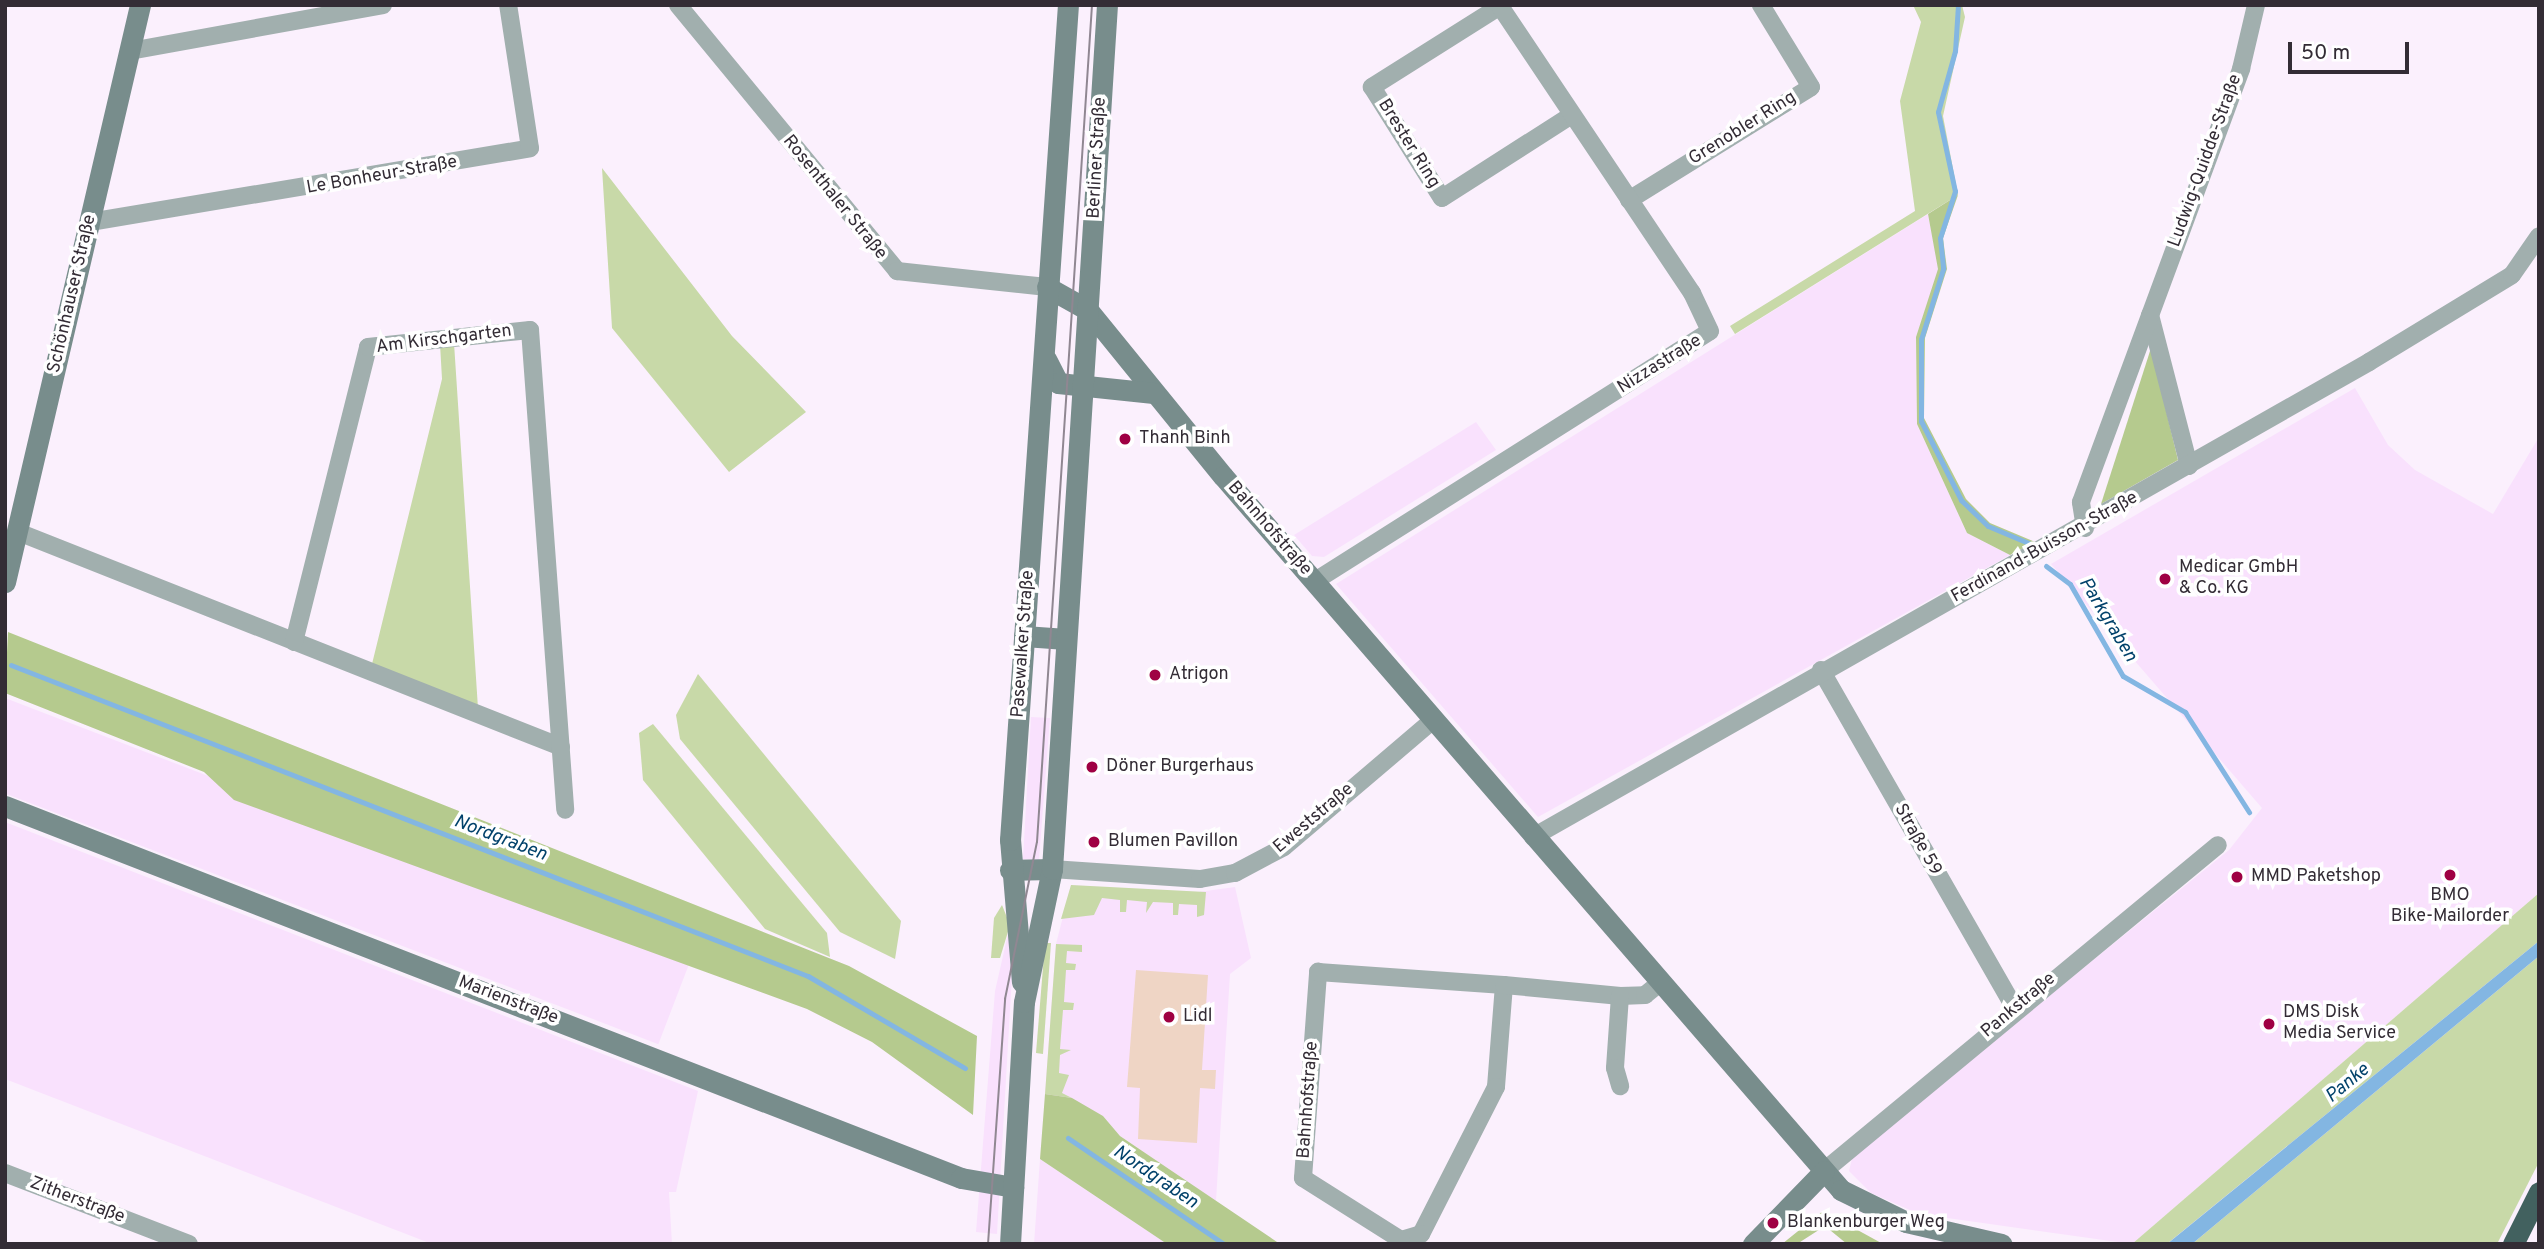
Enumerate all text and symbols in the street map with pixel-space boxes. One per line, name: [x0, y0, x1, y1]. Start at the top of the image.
scale bar: [2292, 28, 2413, 72]
text: 50 m: [2301, 40, 2350, 67]
street label: Ludwig-Quidde-Straße: [2165, 72, 2247, 250]
street label: Grenobler Ring: [1685, 87, 1801, 171]
street label: Brester Ring: [1372, 95, 1444, 193]
street label: Berliner Straße: [1084, 97, 1112, 219]
street label: Rosenthaler Straße: [777, 131, 891, 265]
street label: Le Bonheur-Straße: [305, 152, 459, 200]
street label: Schönhauser Straße: [44, 213, 102, 375]
street label: Am Kirschgarten: [375, 321, 513, 359]
street label: Nizzastraße: [1614, 331, 1706, 399]
place label: Thanh Binh: [1139, 428, 1231, 450]
marker: Thanh Binh: [1117, 431, 1133, 447]
street label: Bahnhofstraße: [1222, 477, 1316, 581]
street label: Ferdinand-Buisson-Straße: [1948, 488, 2142, 608]
place label: Medicar GmbH & Co. KG: [2179, 558, 2298, 600]
street label: Pasewalker Straße: [1008, 570, 1040, 718]
marker: Medicar GmbH & Co. KG: [2157, 571, 2173, 587]
water label: Parkgraben: [2073, 574, 2141, 666]
place label: Atrigon: [1169, 664, 1229, 686]
marker: Atrigon: [1147, 667, 1163, 683]
place label: Döner Burgerhaus: [1106, 756, 1254, 778]
marker: Döner Burgerhaus: [1084, 759, 1100, 775]
street label: Eweststraße: [1270, 779, 1358, 859]
street label: Straße 59: [1889, 800, 1945, 880]
water label: Nordgraben: [450, 811, 550, 867]
place label: Blumen Pavillon: [1108, 831, 1238, 853]
marker: Blumen Pavillon: [1086, 834, 1102, 850]
place label: MMD Paketshop: [2251, 866, 2381, 888]
marker: BMO Bike-Mailorder: [2442, 867, 2458, 883]
marker: MMD Paketshop: [2229, 869, 2245, 885]
place label: BMO Bike-Mailorder: [2391, 886, 2509, 928]
street label: Pankstraße: [1978, 969, 2060, 1043]
street label: Marienstraße: [455, 972, 561, 1030]
place label: DMS Disk Media Service: [2283, 1003, 2396, 1046]
place label: Lidl: [1183, 1006, 1212, 1028]
marker: Lidl: [1161, 1009, 1177, 1025]
marker: DMS Disk Media Service: [2261, 1016, 2277, 1032]
street label: Bahnhofstraße: [1294, 1040, 1324, 1160]
water label: Panke: [2321, 1059, 2375, 1109]
water label: Nordgraben: [1108, 1141, 1202, 1215]
street label: Zitherstraße: [27, 1173, 127, 1229]
place label: Blankenburger Weg: [1787, 1212, 1945, 1234]
marker: Blankenburger Weg: [1765, 1215, 1781, 1231]

